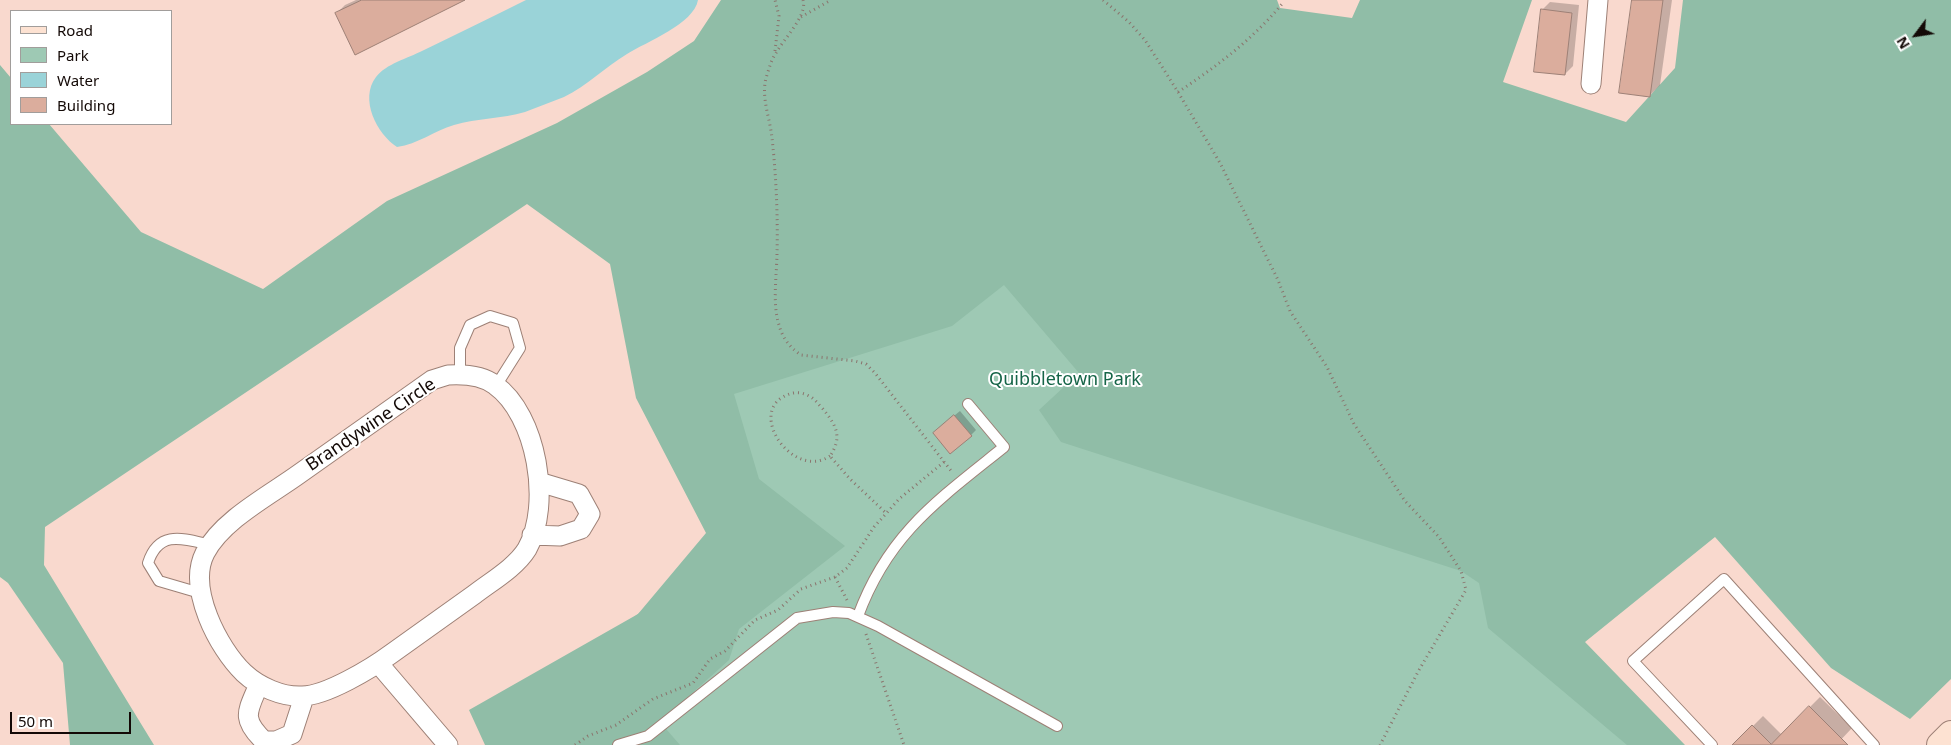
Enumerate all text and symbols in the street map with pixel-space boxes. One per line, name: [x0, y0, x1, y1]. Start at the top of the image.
legend: [10, 10, 172, 125]
north arrow: [1891, 10, 1941, 60]
text: Road: [57, 20, 93, 40]
text: N: [1892, 33, 1914, 53]
text: Park: [57, 45, 89, 65]
text: Water: [57, 70, 99, 90]
text: Building: [57, 95, 115, 115]
park label: Quibbletown Park: [989, 369, 1141, 391]
street label: Brandywine Circle: [302, 374, 440, 476]
scale bar: [12, 702, 134, 734]
text: 50 m: [18, 711, 53, 731]

